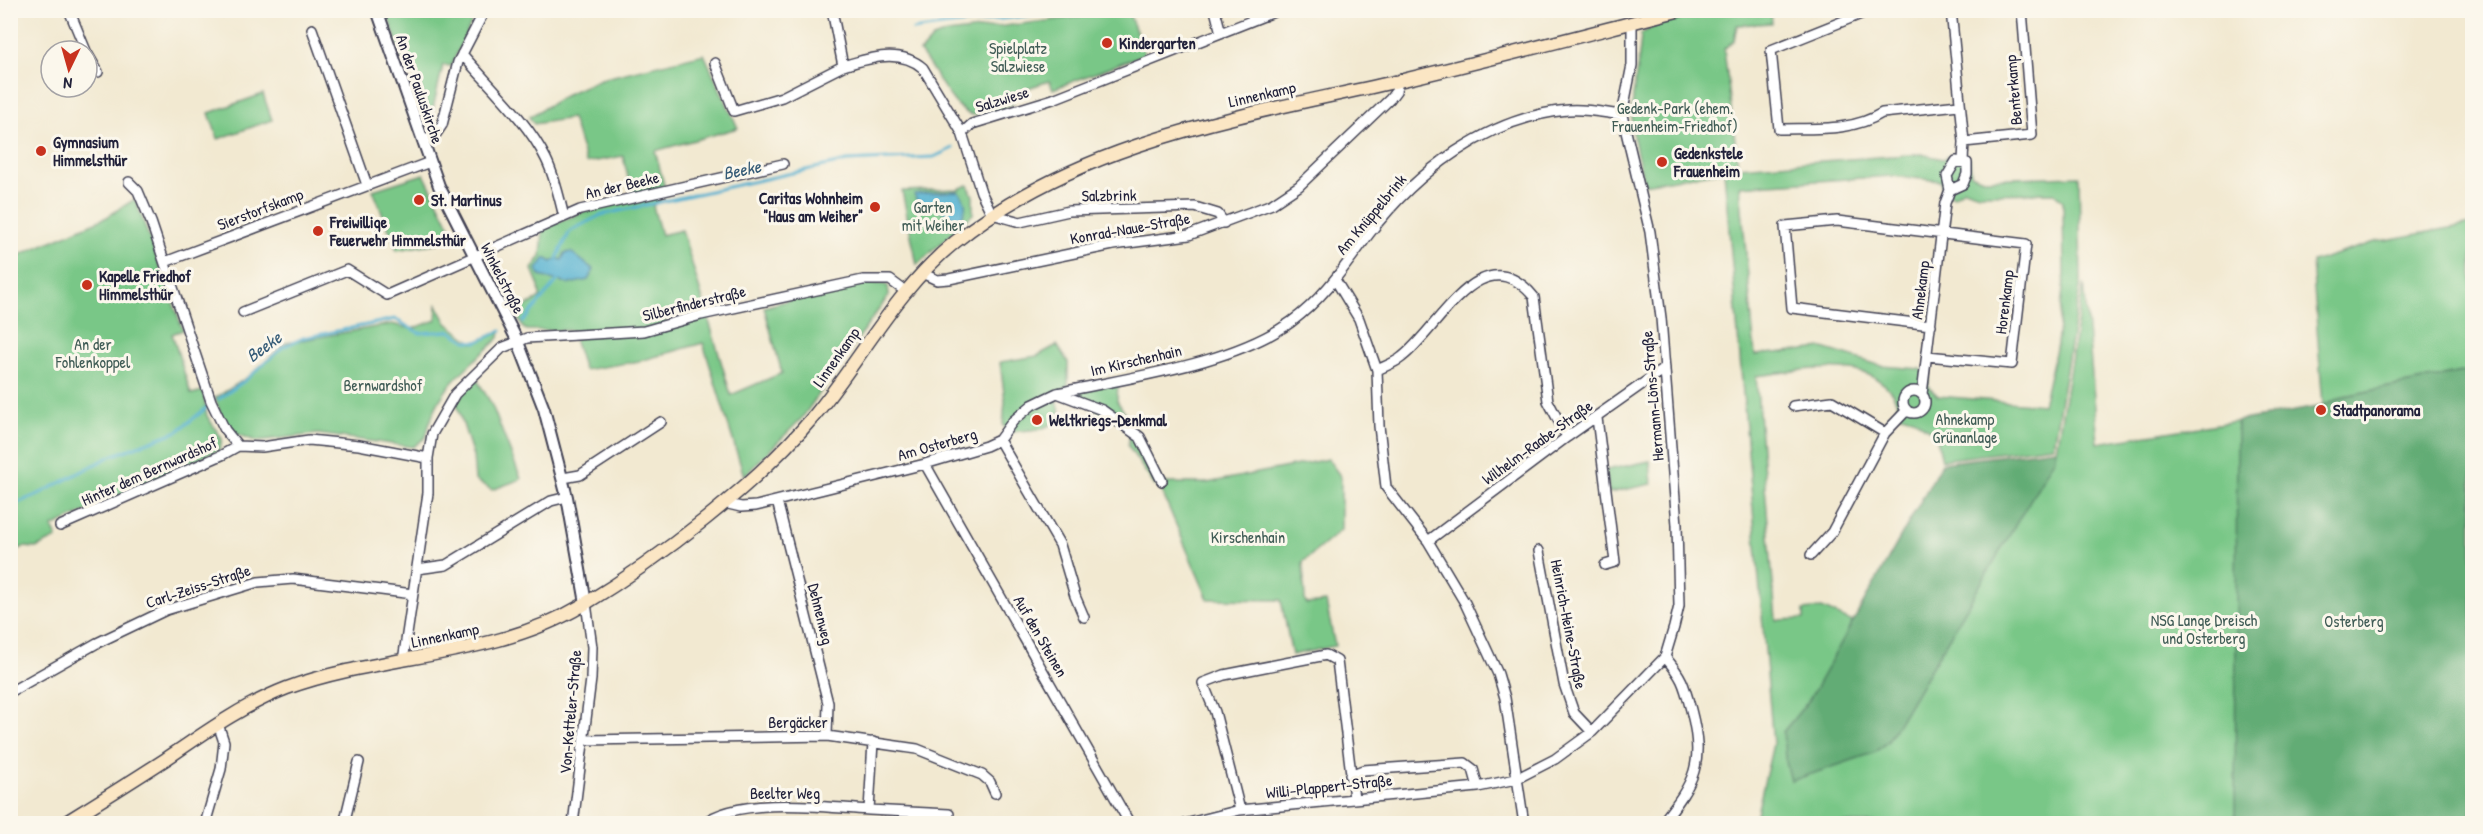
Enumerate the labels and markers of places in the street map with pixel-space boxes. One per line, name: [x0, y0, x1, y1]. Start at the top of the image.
place label: Kindergarten: [1119, 32, 1196, 55]
marker: Kindergarten: [1100, 36, 1114, 50]
place label: Gymnasium Himmelsthür: [53, 131, 128, 171]
place label: Gedenkstele Frauenheim: [1673, 142, 1744, 182]
marker: Gymnasium Himmelsthür: [34, 144, 48, 158]
marker: Gedenkstele Frauenheim: [1655, 155, 1669, 169]
place label: Caritas Wohnheim "Haus am Weiher": [759, 187, 863, 227]
place label: St. Martinus: [431, 189, 503, 211]
marker: St. Martinus: [412, 193, 426, 207]
marker: Caritas Wohnheim "Haus am Weiher": [868, 200, 882, 214]
place label: Freiwillige Feuerwehr Himmelsthür: [329, 211, 467, 251]
marker: Freiwillige Feuerwehr Himmelsthür: [311, 224, 325, 238]
place label: Kapelle Friedhof Himmelsthür: [99, 265, 191, 305]
marker: Kapelle Friedhof Himmelsthür: [80, 278, 94, 292]
place label: Stadtpanorama: [2333, 399, 2421, 422]
marker: Stadtpanorama: [2314, 403, 2328, 417]
place label: Weltkriegs-Denkmal: [1049, 409, 1167, 432]
marker: Weltkriegs-Denkmal: [1030, 413, 1044, 427]

